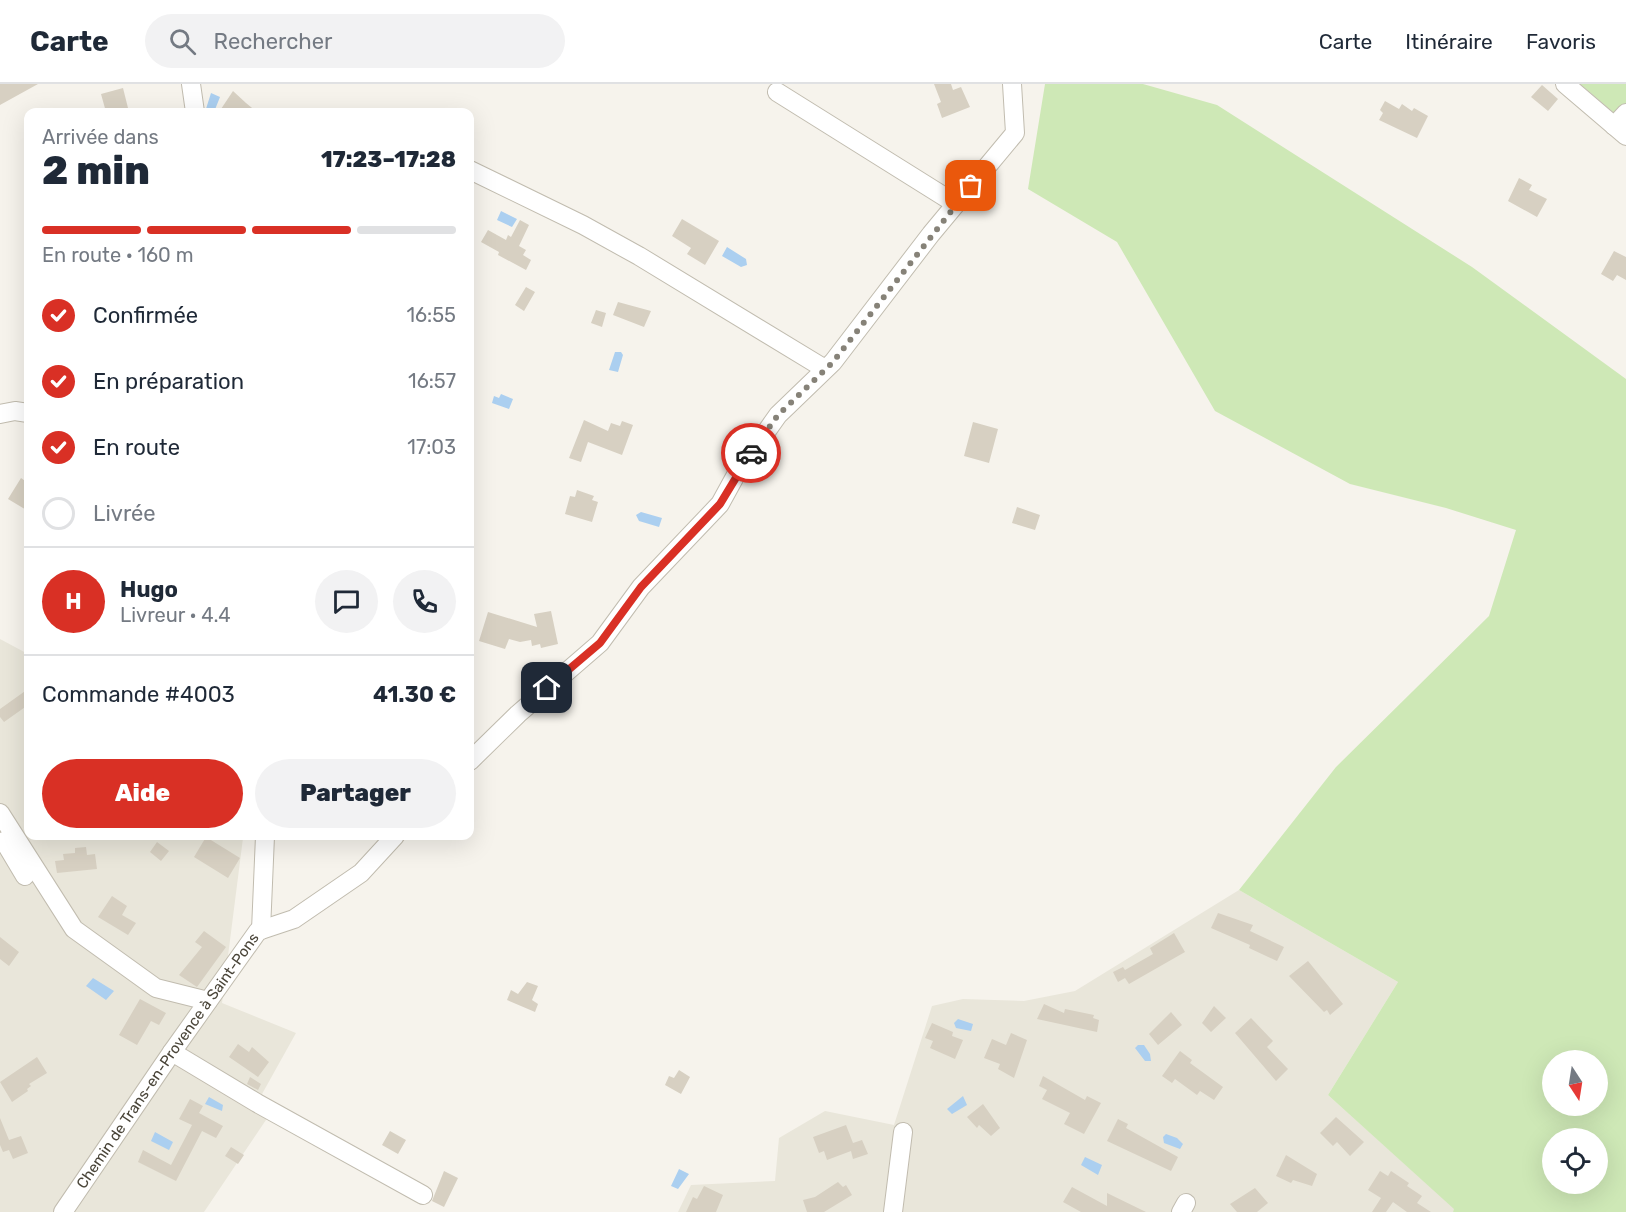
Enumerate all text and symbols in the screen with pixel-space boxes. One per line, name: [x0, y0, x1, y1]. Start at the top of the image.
search box: [145, 14, 565, 68]
text: Carte: [30, 25, 109, 58]
icon: search: [166, 25, 199, 58]
text: Rechercher: [214, 28, 332, 55]
text: Carte: [1319, 29, 1372, 54]
text: Itinéraire: [1405, 29, 1493, 54]
text: Favoris: [1526, 29, 1596, 54]
text: Arrivée dans: [42, 125, 159, 149]
text: 17:23–17:28: [321, 146, 456, 173]
text: 2 min: [42, 148, 150, 194]
pin: [945, 160, 996, 211]
icon: bag: [954, 169, 987, 202]
text: En route · 160 m: [42, 243, 194, 267]
icon: check: [42, 299, 75, 332]
text: Confirmée: [93, 302, 198, 329]
text: 16:55: [407, 303, 456, 327]
icon: check: [42, 365, 75, 398]
text: En préparation: [93, 368, 244, 395]
text: 16:57: [408, 369, 456, 393]
courier: [721, 423, 781, 483]
icon: check: [42, 431, 75, 464]
text: En route: [93, 434, 180, 461]
text: 17:03: [407, 435, 456, 459]
icon: car: [735, 437, 768, 470]
text: Livrée: [93, 500, 156, 527]
button: chat: [315, 570, 378, 633]
button: phone: [393, 570, 456, 633]
text: Hugo: [120, 576, 178, 603]
text: H: [65, 588, 82, 615]
text: Livreur · 4.4: [120, 603, 231, 627]
pin: [521, 662, 572, 713]
icon: home: [530, 671, 563, 704]
text: Commande #4003: [42, 681, 235, 708]
text: 41.30 €: [373, 681, 456, 708]
button: Aide: [42, 759, 243, 828]
button: Partager: [255, 759, 456, 828]
street label: Chemin de Trans-en-Provence à Saint-Pons: [73, 929, 263, 1192]
north arrow: [1542, 1050, 1608, 1116]
map controls: [1542, 1050, 1608, 1194]
button: locate: [1542, 1128, 1608, 1194]

